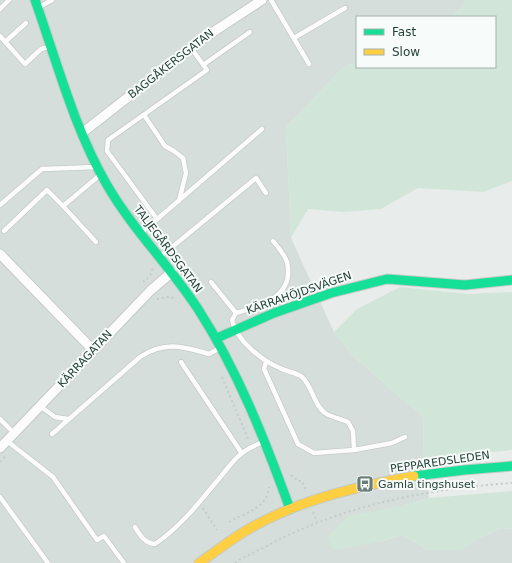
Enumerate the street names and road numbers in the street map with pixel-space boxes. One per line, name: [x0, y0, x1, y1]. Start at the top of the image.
street label: BAGGÅKERSGATAN: [126, 27, 216, 101]
street label: TALJEGÅRDSGATAN: [130, 202, 205, 295]
street label: KÄRRAHÖJDSVÄGEN: [245, 269, 353, 317]
street label: KÄRRAGATAN: [55, 328, 115, 390]
street label: PEPPAREDSLEDEN: [389, 449, 491, 475]

